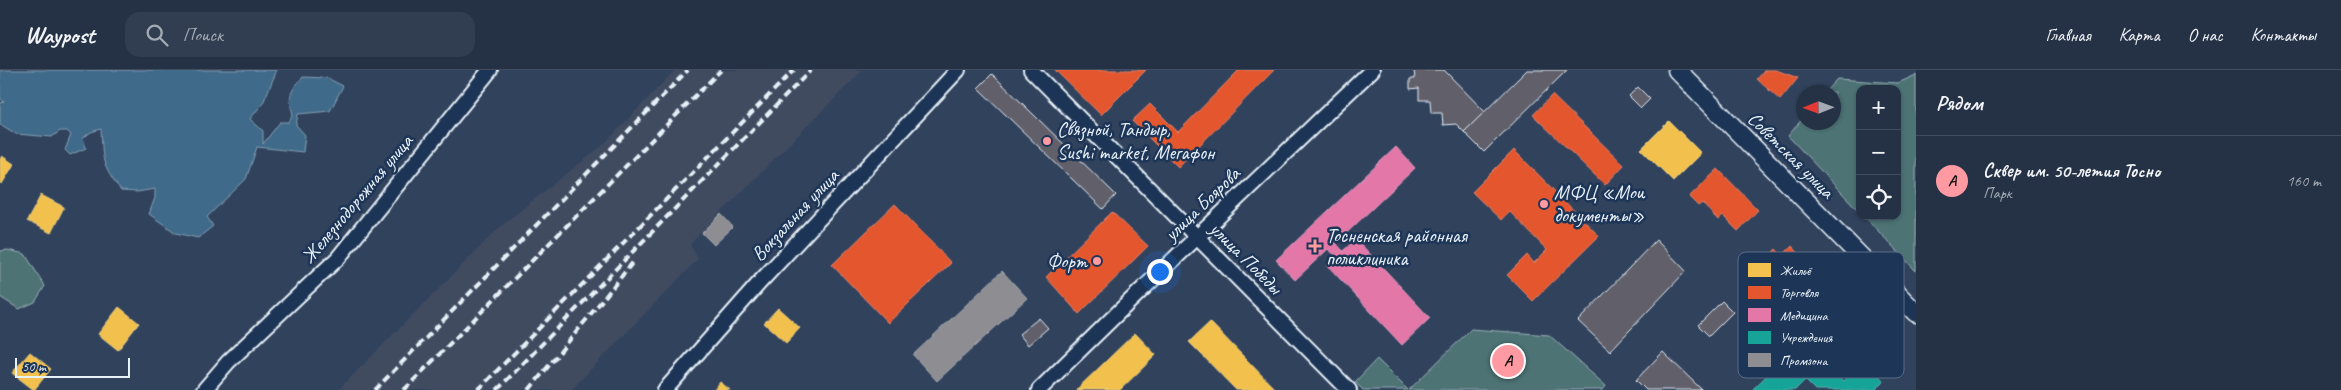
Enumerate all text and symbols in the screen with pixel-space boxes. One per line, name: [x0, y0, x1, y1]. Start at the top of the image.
search box: [125, 12, 475, 57]
text: Waypost: [25, 20, 95, 50]
icon: search: [143, 21, 171, 49]
text: Поиск: [183, 23, 223, 47]
text: Главная: [2046, 24, 2091, 46]
text: Карта: [2119, 24, 2160, 46]
text: О нас: [2188, 24, 2223, 46]
text: Контакты: [2251, 24, 2316, 46]
north arrow: [1796, 85, 1841, 130]
map controls: [1856, 85, 1901, 220]
button: +: [1856, 85, 1901, 130]
text: Рядом: [1936, 90, 1983, 116]
street label: Советская улица: [1742, 106, 1841, 205]
place label: Связной, Тандыр, Sushi market, Мегафон: [1057, 117, 1216, 165]
street label: Железнодорожная улица: [296, 128, 419, 269]
button: −: [1856, 130, 1901, 175]
marker: Связной, Тандыр, Sushi market, Мегафон: [1041, 135, 1053, 147]
text: Сквер им. 50-летия Тосно: [1983, 159, 2160, 183]
street label: улица Боярова: [1158, 161, 1246, 247]
street label: Вокзальная улица: [746, 163, 845, 266]
text: A: [1948, 171, 1956, 191]
text: 160 m: [2287, 171, 2321, 191]
button: locate: [1856, 175, 1901, 220]
place label: МФЦ «Мои документы»: [1554, 180, 1646, 228]
text: Парк: [1983, 183, 2012, 203]
marker: МФЦ «Мои документы»: [1538, 198, 1550, 210]
street label: улица Победы: [1204, 216, 1289, 301]
place label: Тосненская районная поликлиника: [1326, 223, 1469, 271]
marker: Тосненская районная поликлиника: [1308, 239, 1322, 253]
place label: Форт: [1047, 249, 1089, 274]
legend: [1738, 252, 1904, 378]
marker: Форт: [1091, 255, 1103, 267]
your location: [1147, 259, 1173, 285]
text: Жильё: [1780, 262, 1813, 279]
text: Торговля: [1780, 284, 1819, 301]
text: Медицина: [1780, 307, 1829, 324]
text: Учреждения: [1780, 329, 1833, 346]
pin: A: [1492, 342, 1524, 380]
text: Промзона: [1780, 352, 1828, 369]
scale bar: [15, 355, 130, 378]
text: 50 m: [22, 358, 46, 375]

